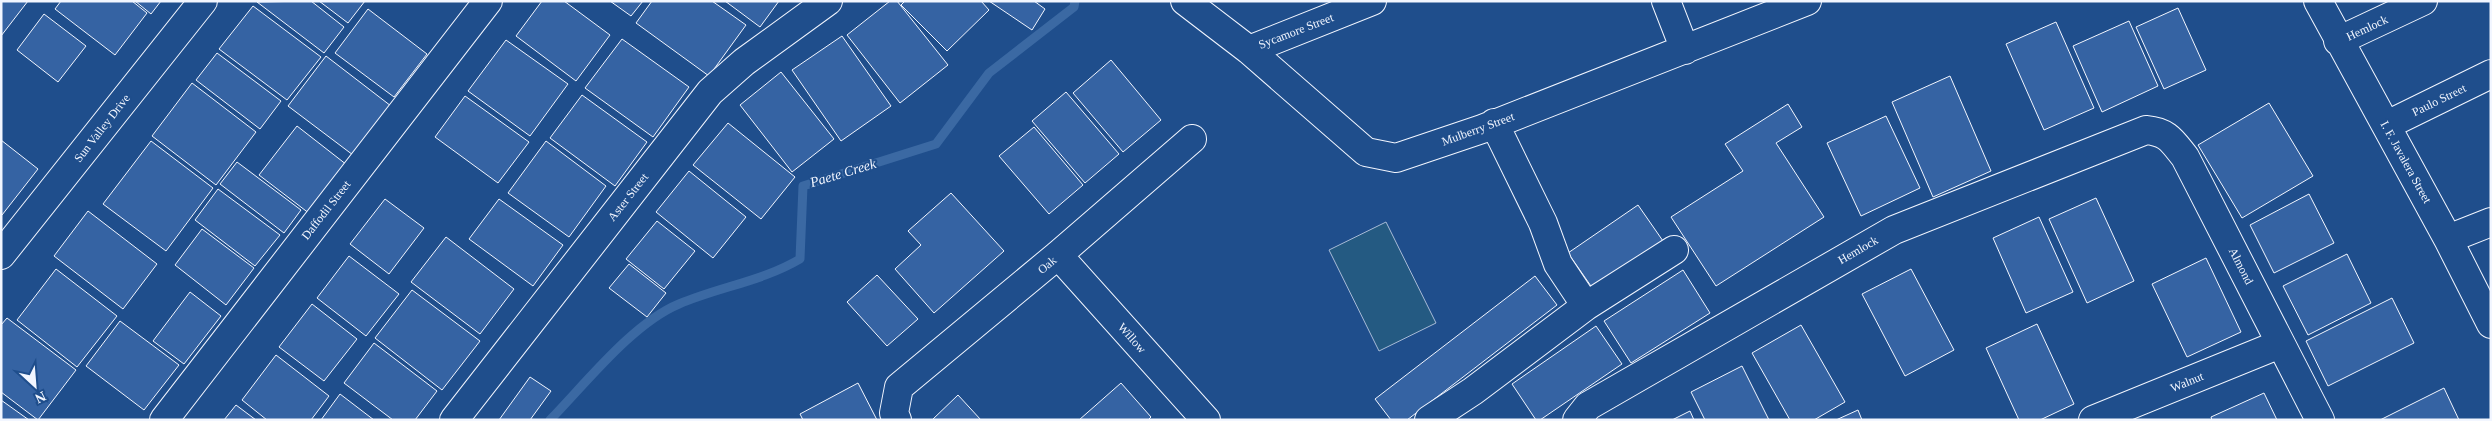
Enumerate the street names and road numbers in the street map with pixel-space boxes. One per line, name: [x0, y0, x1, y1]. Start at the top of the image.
street label: Sycamore Street: [1257, 10, 1336, 52]
street label: Hemlock: [2344, 12, 2390, 44]
street label: Paulo Street: [2410, 81, 2469, 119]
street label: Sun Valley Drive: [71, 91, 133, 165]
street label: Mulberry Street: [1440, 109, 1517, 149]
street label: I. F. Javalera Street: [2378, 118, 2435, 206]
street label: Aster Street: [605, 170, 651, 224]
street label: Daffodil Street: [298, 177, 354, 242]
street label: Hemlock: [1835, 233, 1881, 267]
street label: Almond: [2226, 245, 2256, 287]
street label: Oak: [1035, 253, 1059, 277]
street label: Willow: [1115, 320, 1149, 356]
street label: Walnut: [2168, 369, 2206, 395]

